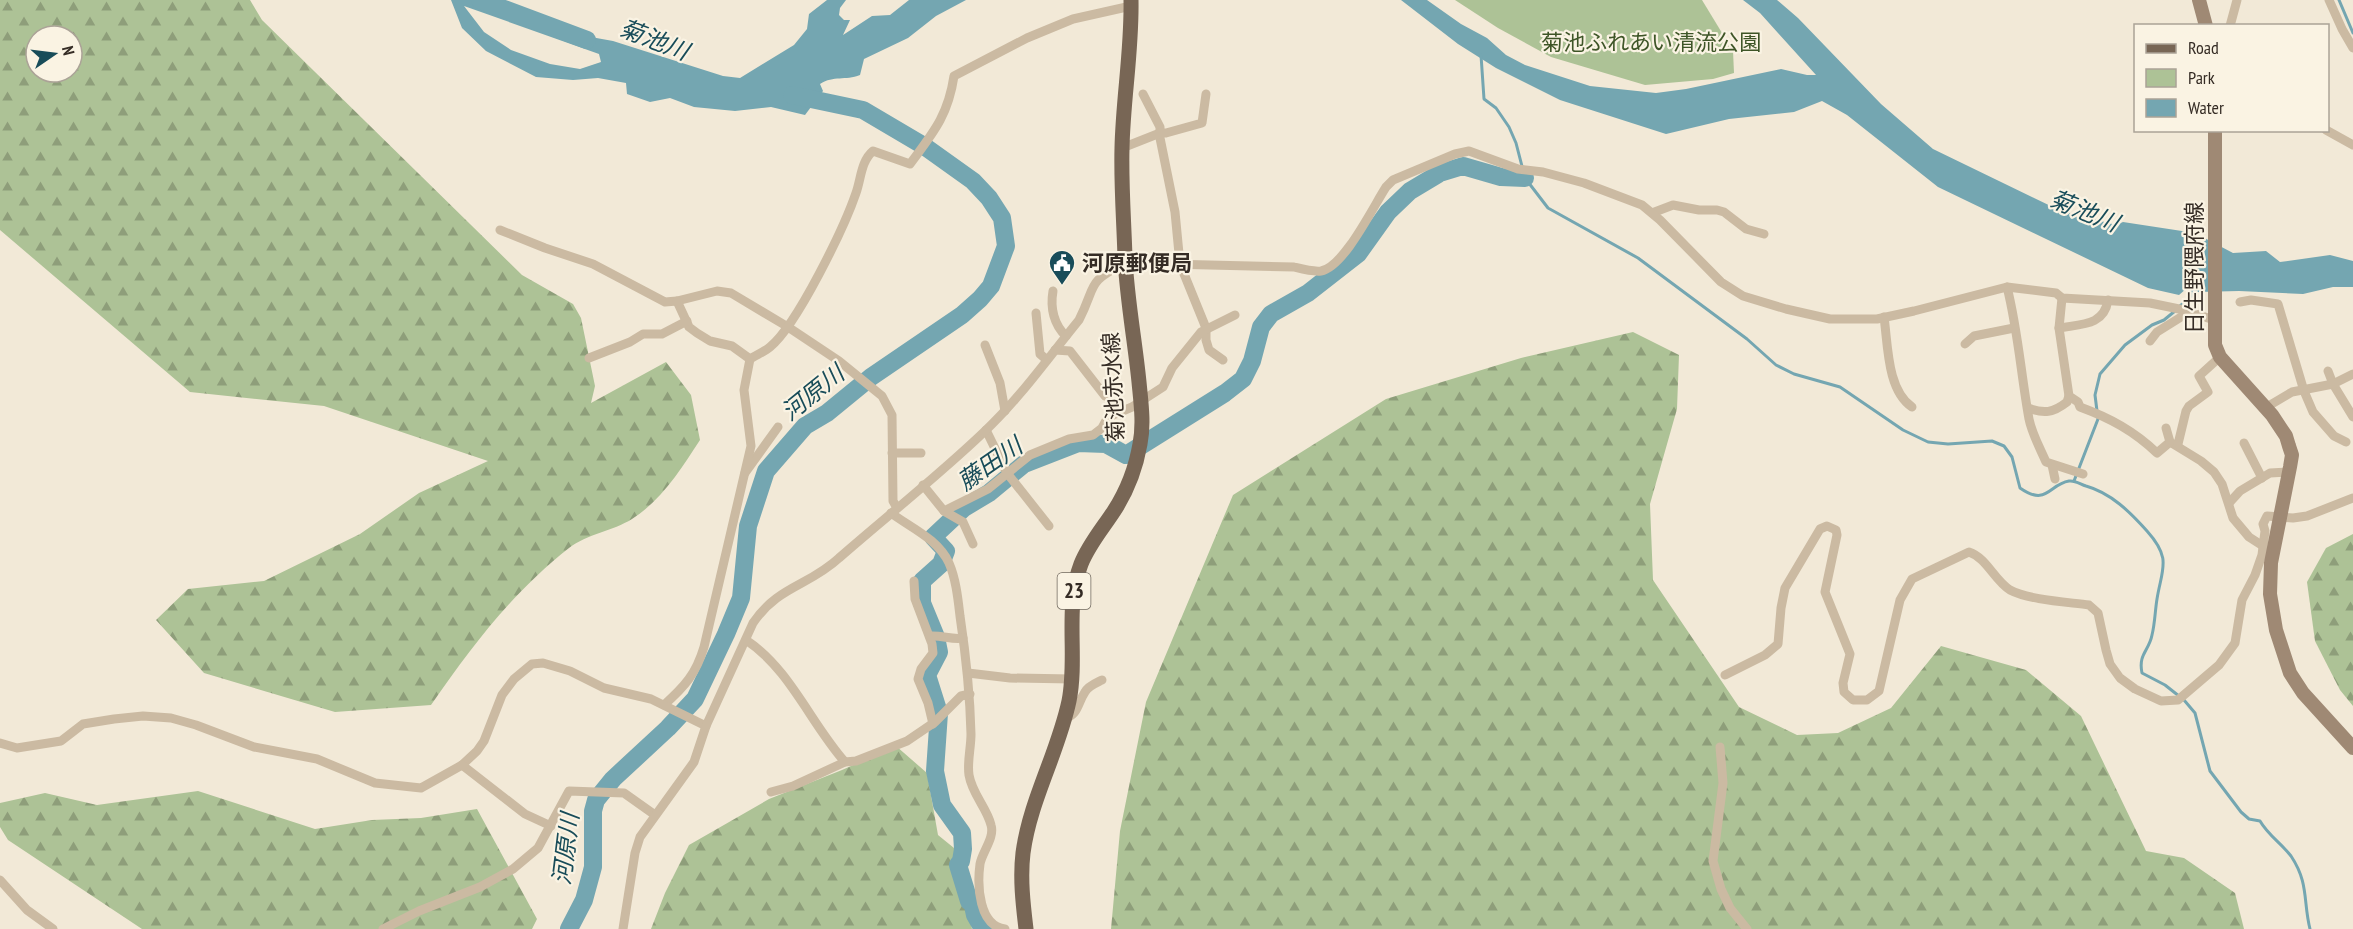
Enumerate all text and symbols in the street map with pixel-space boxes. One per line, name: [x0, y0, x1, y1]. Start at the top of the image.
water label: 菊池川: [615, 12, 696, 68]
north arrow: [24, 24, 84, 84]
legend: [2134, 24, 2329, 132]
park label: 菊池ふれあい清流公園: [1541, 28, 1761, 56]
text: Road: [2188, 36, 2219, 59]
text: N: [58, 44, 79, 57]
text: Park: [2188, 66, 2215, 89]
text: Water: [2188, 96, 2224, 119]
water label: 菊池川: [2045, 183, 2126, 240]
street label: 日生野隈府線: [2180, 202, 2208, 334]
public building icon: 河原郵便局: [1047, 248, 1077, 286]
place label: 河原郵便局: [1082, 249, 1192, 277]
street label: 菊池赤水線: [1096, 331, 1130, 443]
water label: 河原川: [775, 356, 853, 427]
water label: 藤田川: [951, 429, 1031, 497]
road number: 23: [1058, 573, 1090, 609]
water label: 河原川: [546, 808, 586, 887]

